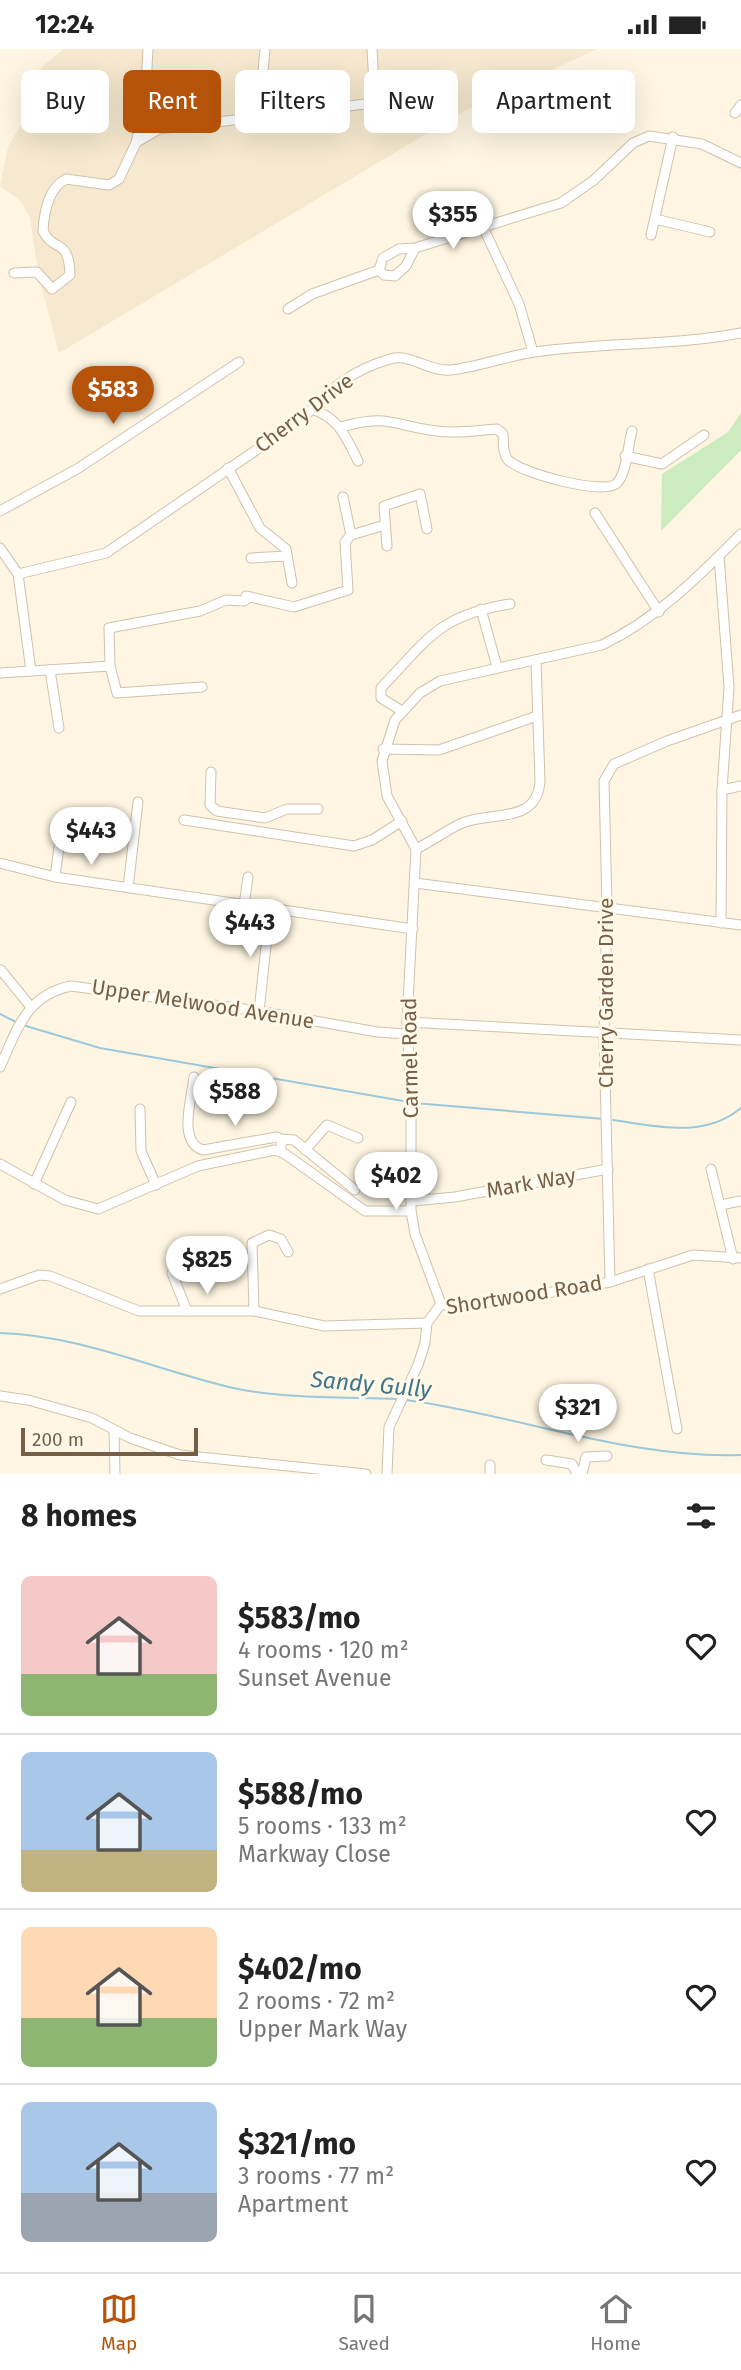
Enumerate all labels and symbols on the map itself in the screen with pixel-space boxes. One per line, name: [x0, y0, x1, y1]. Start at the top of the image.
pin: $355: [412, 191, 494, 251]
pin: $583: [72, 367, 154, 426]
street label: Cherry Drive: [250, 368, 358, 458]
pin: $443: [50, 807, 132, 867]
street label: Cherry Garden Drive: [593, 898, 619, 1088]
pin: $443: [209, 899, 291, 959]
street label: Upper Melwood Avenue: [90, 974, 316, 1034]
street label: Carmel Road: [396, 997, 424, 1119]
pin: $588: [194, 1069, 276, 1128]
pin: $402: [355, 1153, 437, 1212]
street label: Mark Way: [484, 1162, 578, 1204]
pin: $825: [166, 1237, 248, 1296]
street label: Shortwood Road: [444, 1270, 604, 1320]
water label: Sandy Gully: [308, 1365, 433, 1403]
pin: $321: [537, 1385, 619, 1444]
scale bar: [21, 1425, 198, 1457]

